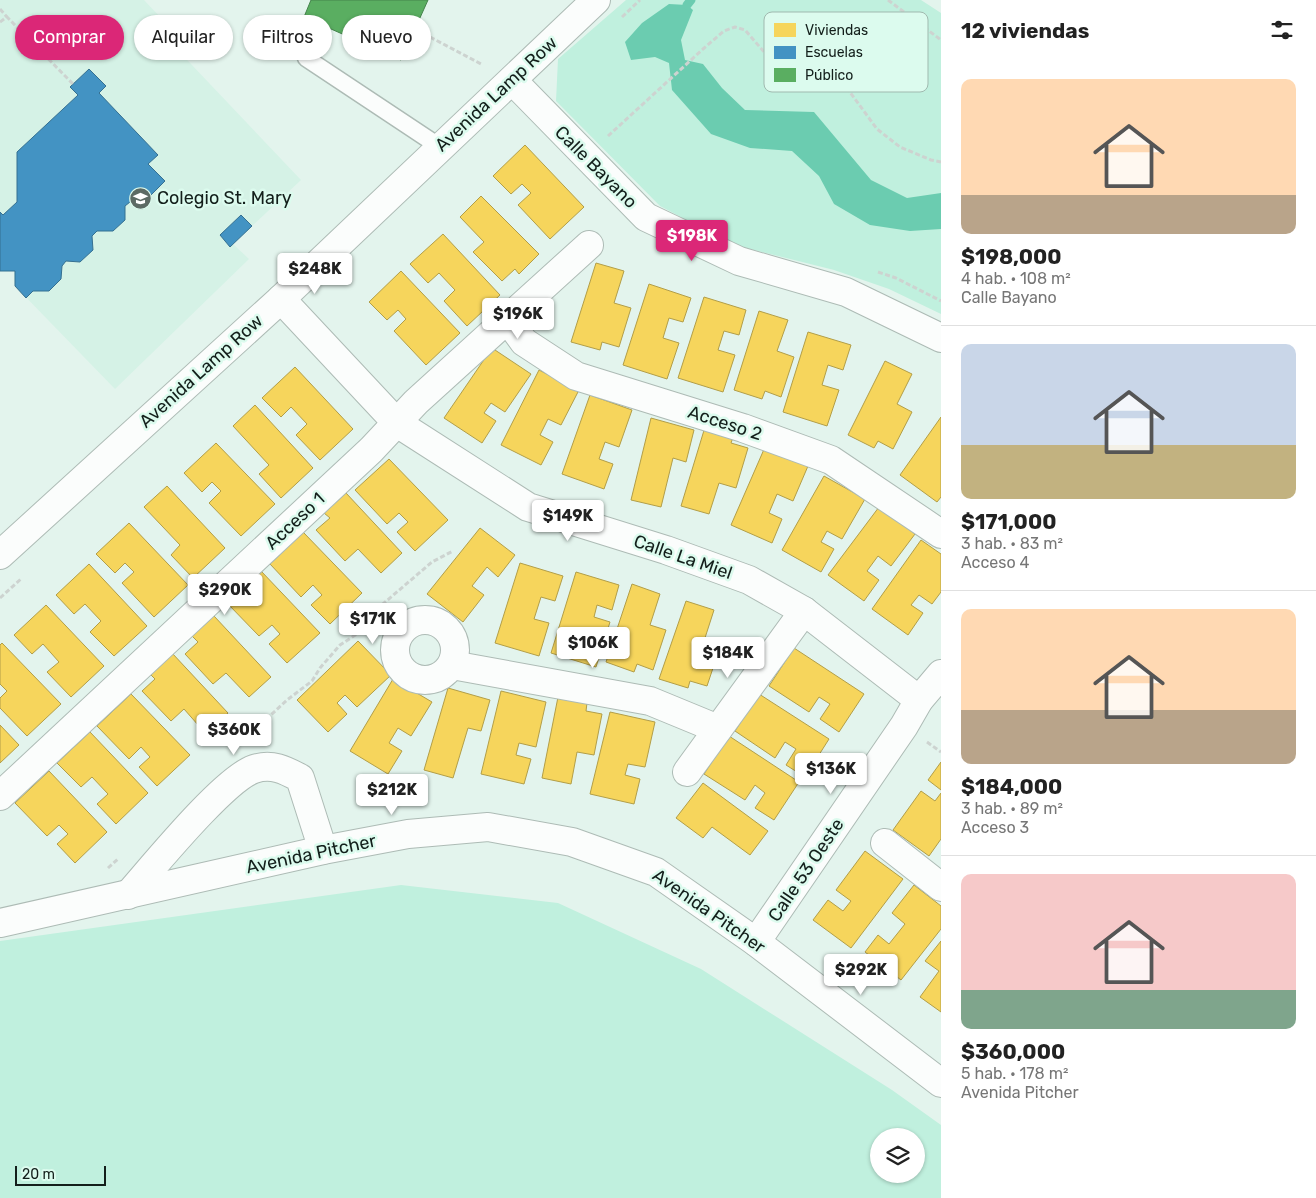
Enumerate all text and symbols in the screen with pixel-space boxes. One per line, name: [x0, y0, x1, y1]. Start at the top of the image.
legend: [764, 12, 928, 92]
chip: Comprar: [15, 15, 124, 60]
chip: Alquilar: [134, 15, 233, 60]
chip: Filtros: [243, 15, 332, 60]
chip: Nuevo: [342, 15, 431, 60]
icon: filters: [1268, 16, 1296, 44]
text: 12 viviendas: [961, 18, 1089, 43]
text: Viviendas: [805, 22, 868, 39]
street label: Avenida Lamp Row: [430, 32, 562, 156]
text: Escuelas: [805, 44, 863, 61]
text: Público: [805, 67, 853, 84]
icon: home: [1084, 111, 1174, 201]
street label: Calle Bayano: [550, 121, 642, 213]
school or university icon: Colegio St. Mary: [129, 186, 153, 210]
place label: Colegio St. Mary: [157, 187, 292, 209]
pin: $198K: [657, 220, 727, 262]
text: $198K: [667, 226, 717, 245]
text: $198,000: [961, 244, 1062, 269]
pin: $248K: [280, 252, 350, 295]
text: $248K: [288, 259, 342, 278]
text: 4 hab. · 108 m²: [961, 269, 1071, 288]
text: Calle Bayano: [961, 288, 1057, 307]
pin: $196K: [483, 298, 553, 340]
text: $196K: [493, 304, 543, 323]
street label: Avenida Lamp Row: [135, 310, 267, 432]
icon: home: [1084, 377, 1174, 467]
street label: Acceso 2: [685, 401, 765, 445]
street label: Acceso 1: [261, 488, 329, 554]
pin: $149K: [533, 500, 603, 542]
text: $149K: [543, 506, 593, 525]
text: $171,000: [961, 509, 1056, 534]
street label: Calle La Miel: [631, 530, 735, 584]
text: 3 hab. · 83 m²: [961, 534, 1063, 553]
text: Acceso 4: [961, 553, 1029, 572]
pin: $290K: [190, 574, 260, 616]
text: $290K: [199, 580, 251, 599]
pin: $171K: [338, 602, 408, 645]
text: $171K: [350, 609, 396, 628]
pin: $106K: [558, 626, 628, 669]
text: $106K: [568, 633, 618, 652]
pin: $184K: [693, 636, 763, 679]
icon: home: [1084, 642, 1174, 732]
text: $184K: [702, 643, 754, 662]
pin: $360K: [199, 714, 269, 756]
text: $360K: [207, 720, 261, 739]
pin: $136K: [796, 752, 866, 795]
text: $136K: [806, 759, 856, 778]
pin: $212K: [357, 774, 427, 816]
text: $184,000: [961, 774, 1062, 799]
text: $212K: [367, 780, 417, 799]
text: 3 hab. · 89 m²: [961, 799, 1063, 818]
street label: Calle 53 Oeste: [763, 814, 849, 926]
text: Acceso 3: [961, 818, 1029, 837]
street label: Avenida Pitcher: [244, 829, 378, 879]
street label: Avenida Pitcher: [648, 864, 770, 958]
icon: home: [1084, 907, 1174, 997]
pin: $292K: [826, 954, 896, 996]
text: $292K: [835, 960, 887, 979]
text: $360,000: [961, 1039, 1065, 1064]
text: 5 hab. · 178 m²: [961, 1064, 1068, 1083]
text: Avenida Pitcher: [961, 1083, 1079, 1102]
map controls: [870, 1128, 925, 1183]
button: layers: [870, 1128, 925, 1183]
scale bar: [15, 1163, 106, 1186]
text: 20 m: [22, 1166, 55, 1183]

